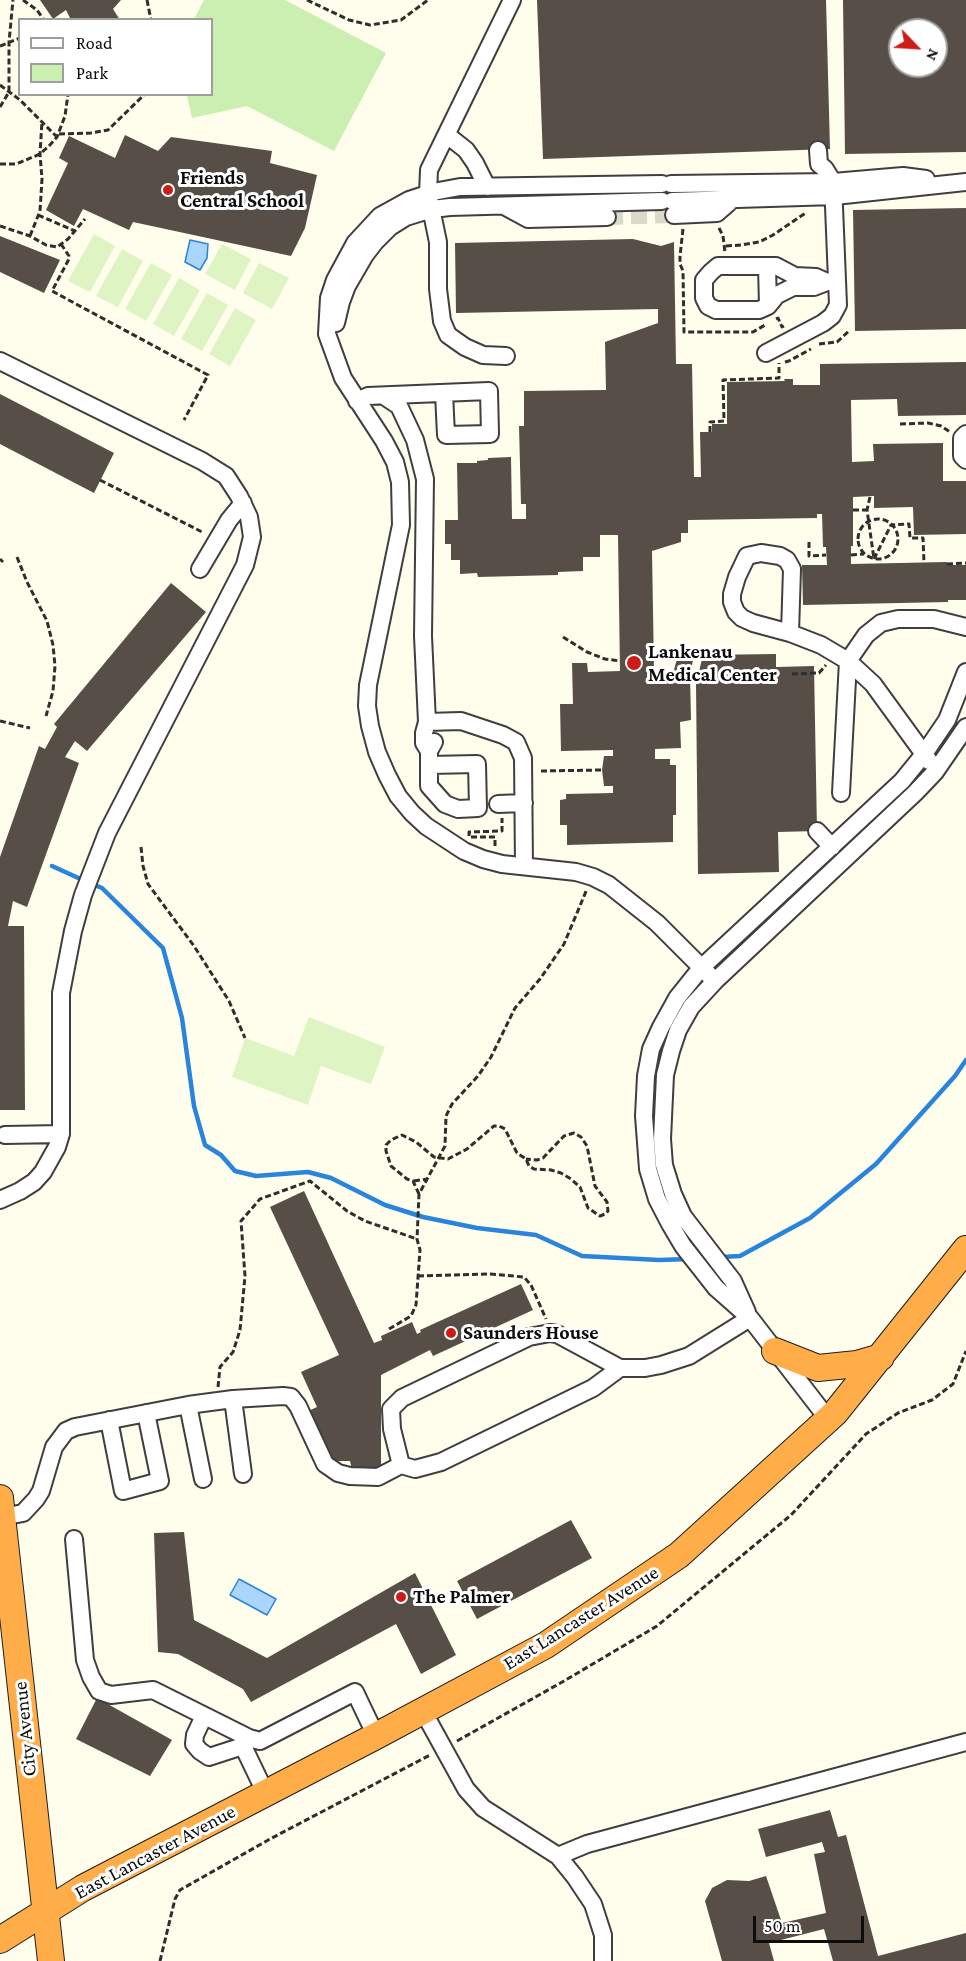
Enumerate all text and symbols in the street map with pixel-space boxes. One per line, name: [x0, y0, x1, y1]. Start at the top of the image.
legend: [18, 18, 213, 96]
north arrow: [888, 18, 948, 78]
text: Road: [76, 33, 113, 53]
text: N: [923, 46, 943, 64]
text: Park: [76, 63, 108, 83]
place label: Friends Central School: [180, 166, 304, 213]
marker: Friends Central School: [161, 183, 175, 197]
place label: Lankenau Medical Center: [648, 640, 777, 687]
marker: Lankenau Medical Center: [625, 654, 643, 672]
place label: Saunders House: [463, 1321, 598, 1345]
marker: Saunders House: [444, 1326, 458, 1340]
street label: East Lancaster Avenue: [499, 1560, 663, 1676]
place label: The Palmer: [413, 1585, 510, 1609]
marker: The Palmer: [394, 1590, 408, 1604]
street label: City Avenue: [8, 1680, 42, 1778]
street label: East Lancaster Avenue: [70, 1799, 240, 1905]
scale bar: [756, 1904, 867, 1942]
text: 50 m: [764, 1916, 801, 1936]

